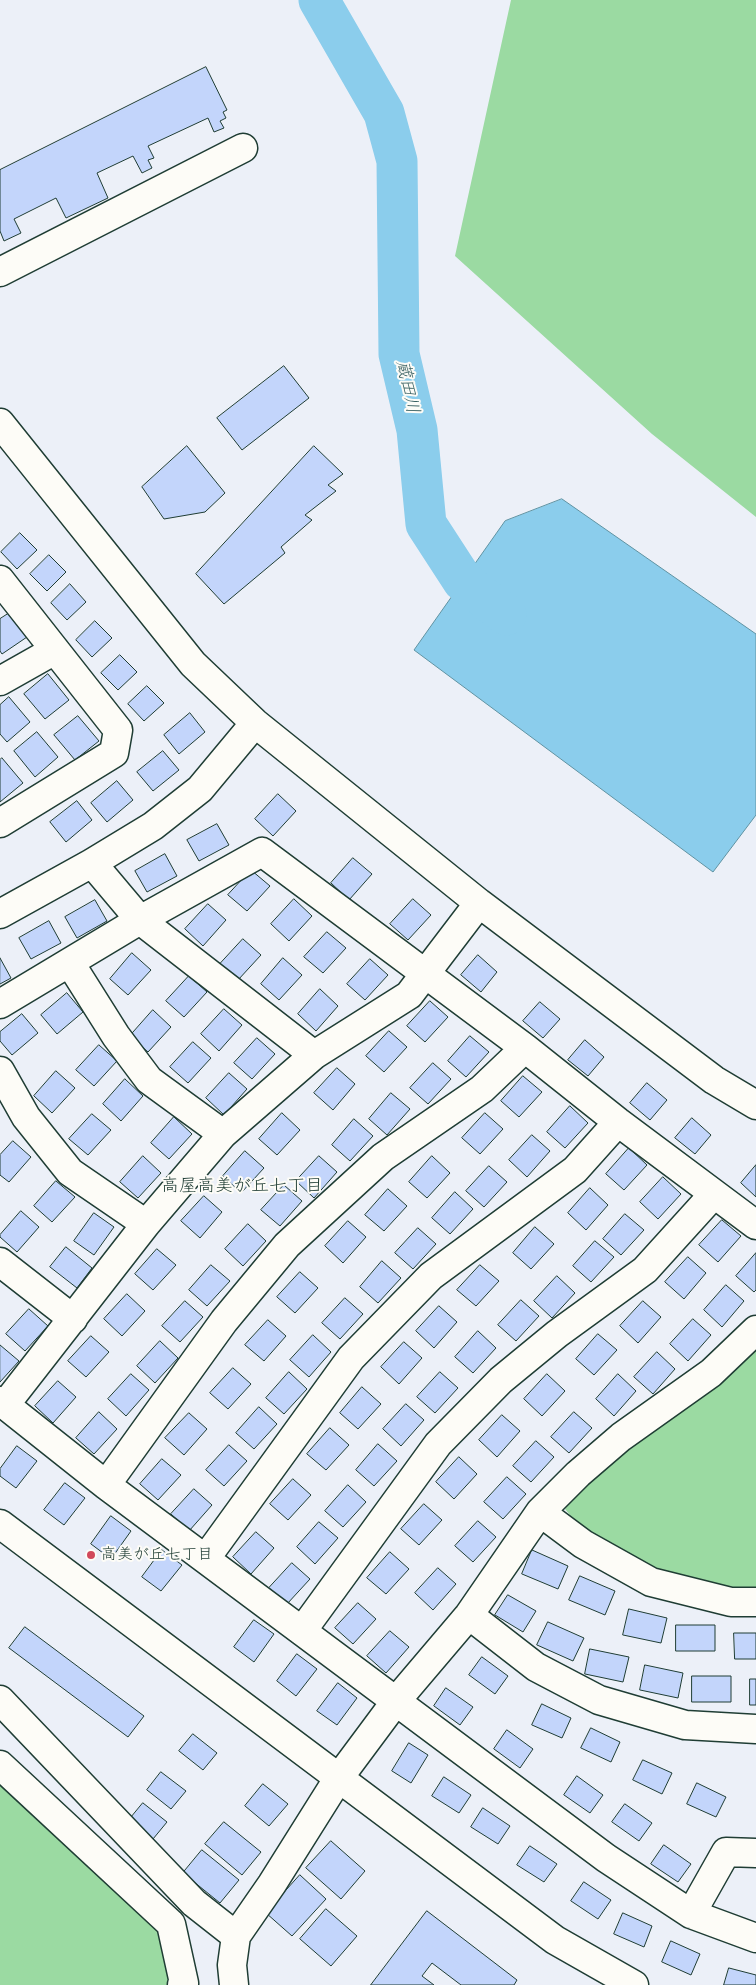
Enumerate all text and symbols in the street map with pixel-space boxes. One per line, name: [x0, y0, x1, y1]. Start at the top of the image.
water label: 蔵田川: [391, 358, 423, 416]
district label: 高屋高美が丘七丁目: [161, 1175, 323, 1197]
place label: 高美が丘七丁目: [101, 1545, 213, 1565]
marker: 高美が丘七丁目: [85, 1549, 97, 1561]

